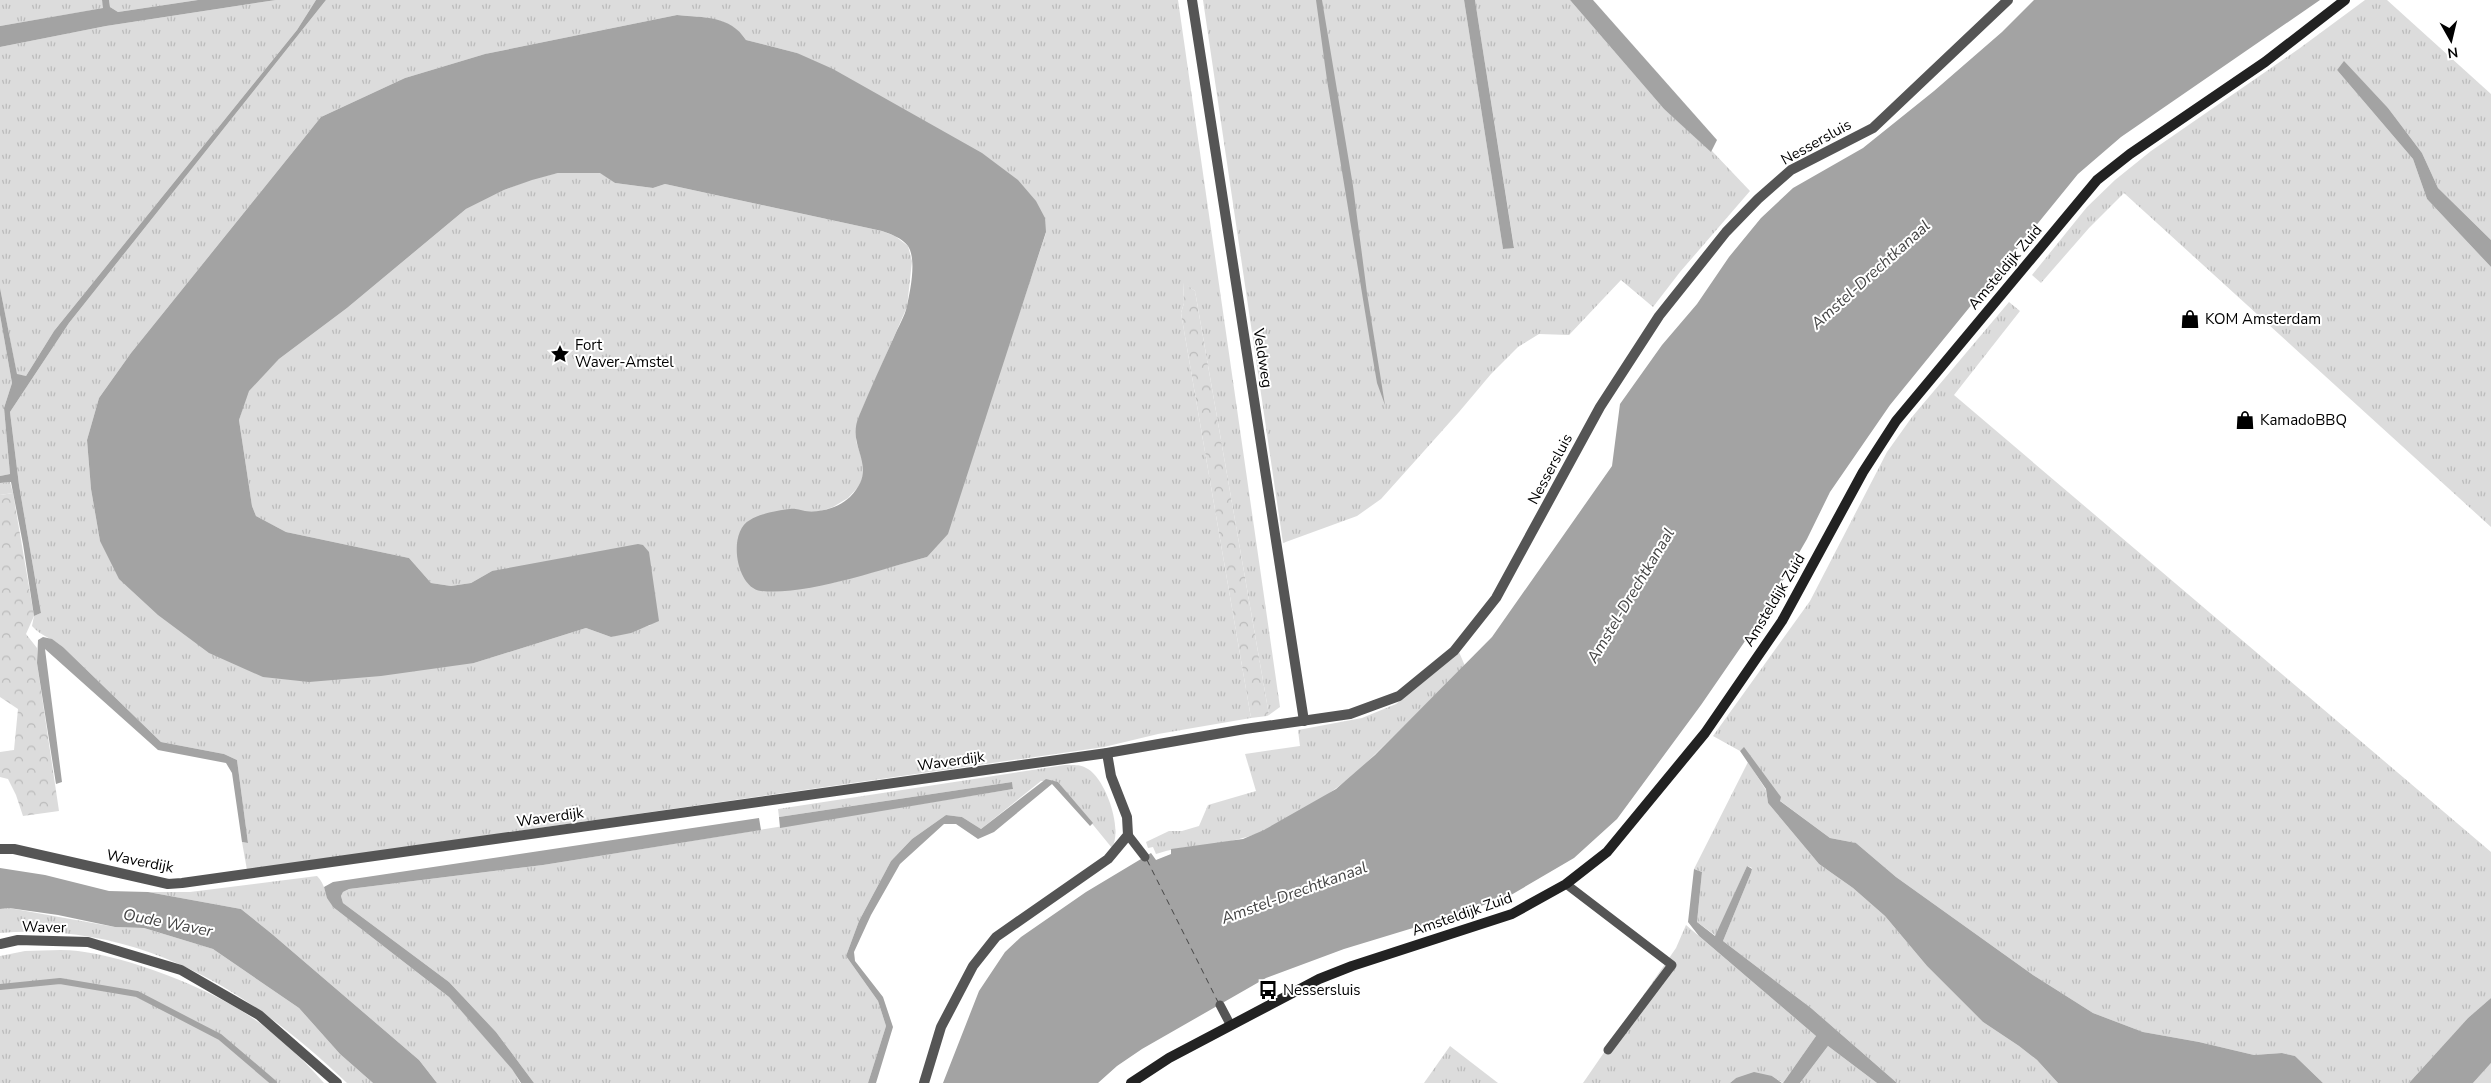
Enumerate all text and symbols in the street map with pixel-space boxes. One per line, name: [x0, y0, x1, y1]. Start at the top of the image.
north arrow: [2426, 15, 2476, 65]
text: N: [2446, 42, 2459, 63]
street label: Nessersluis: [1777, 114, 1855, 170]
water label: Amstel-Drechtkanaal: [1805, 215, 1935, 335]
street label: Amsteldijk Zuid: [1964, 220, 2046, 314]
shop icon: KOM Amsterdam: [2179, 308, 2201, 330]
place label: KOM Amsterdam: [2205, 309, 2321, 329]
street label: Veldweg: [1248, 326, 1278, 389]
place label: Fort Waver-Amstel: [575, 335, 674, 372]
place icon: Fort Waver-Amstel: [549, 343, 571, 365]
shop icon: KamadoBBQ: [2234, 409, 2256, 431]
place label: KamadoBBQ: [2260, 410, 2347, 430]
street label: Nessersluis: [1523, 430, 1577, 508]
water label: Amstel-Drechtkanaal: [1581, 524, 1680, 668]
street label: Amsteldijk Zuid: [1738, 550, 1810, 650]
street label: Waverdijk: [916, 746, 986, 776]
street label: Waverdijk: [515, 802, 585, 832]
street label: Waverdijk: [105, 845, 176, 877]
water label: Amstel-Drechtkanaal: [1217, 856, 1371, 930]
street label: Amsteldijk Zuid: [1409, 887, 1515, 941]
water label: Oude Waver: [121, 904, 216, 943]
street label: Waver: [22, 917, 67, 937]
bus stop icon: Nessersluis: [1257, 979, 1279, 1001]
place label: Nessersluis: [1283, 980, 1361, 1000]

